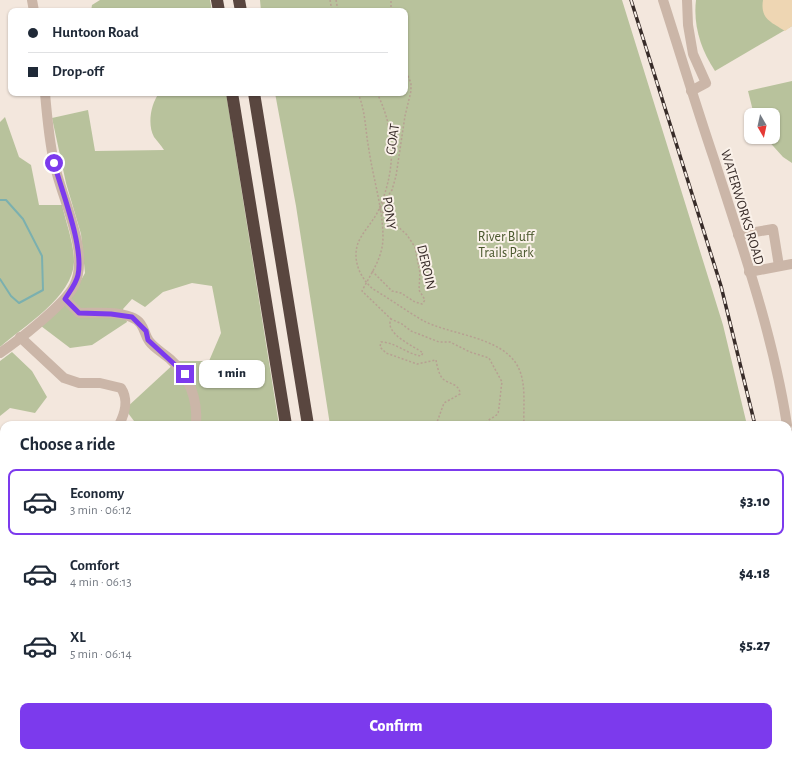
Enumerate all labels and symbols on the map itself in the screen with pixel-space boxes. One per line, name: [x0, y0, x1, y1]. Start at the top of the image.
north arrow: [744, 108, 780, 144]
street label: GOAT: [384, 123, 402, 156]
street label: WATERWORKS ROAD: [718, 148, 766, 267]
route start: [45, 154, 63, 172]
street label: PONY: [380, 196, 398, 231]
park label: River Bluff Trails Park: [478, 230, 535, 260]
street label: DEROIN: [414, 243, 438, 291]
callout: 1 min: [199, 360, 265, 388]
route end: [176, 365, 194, 383]

